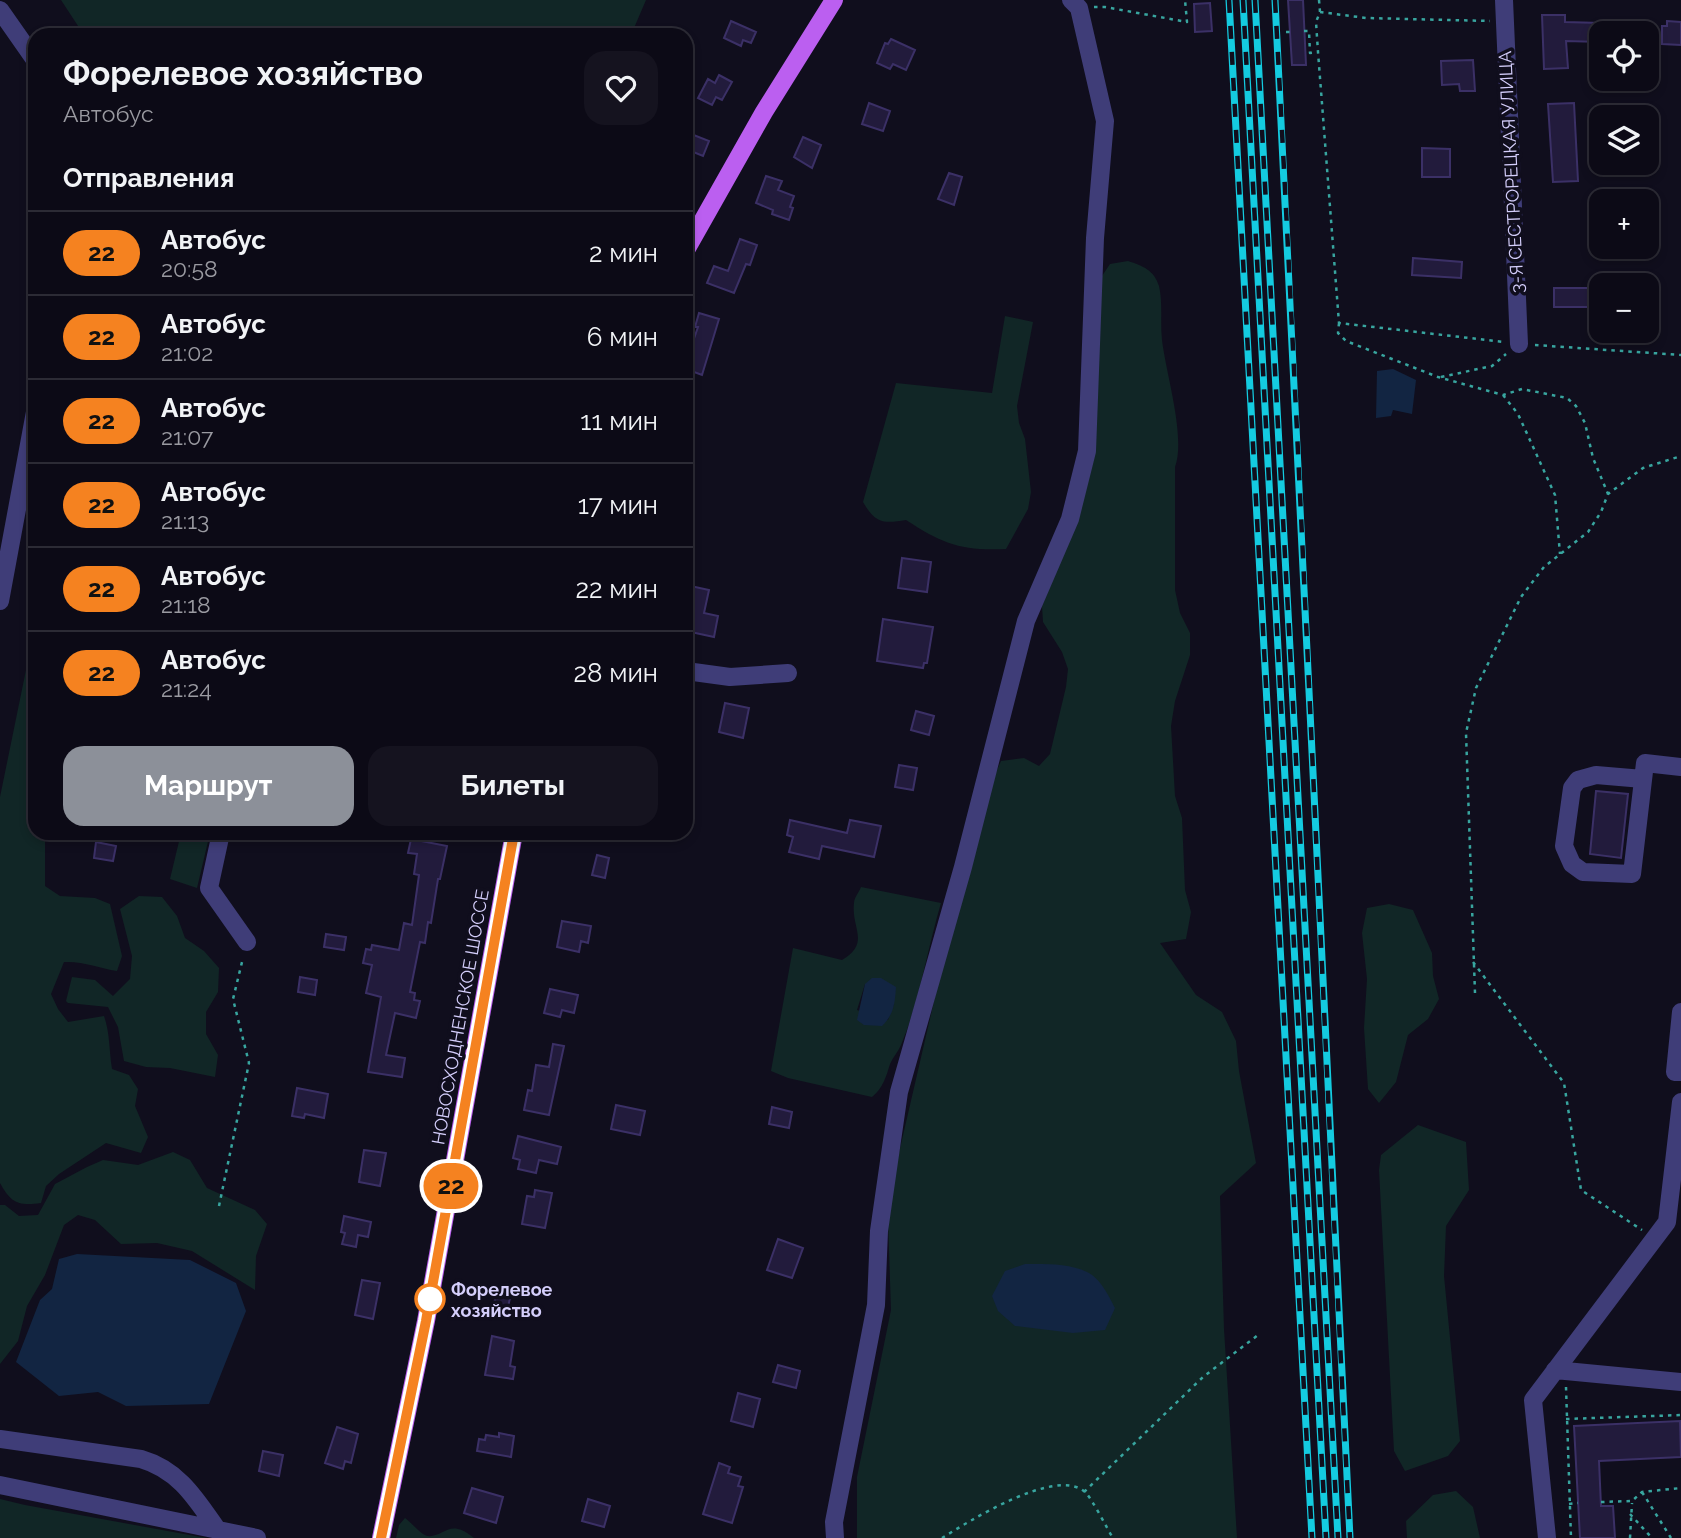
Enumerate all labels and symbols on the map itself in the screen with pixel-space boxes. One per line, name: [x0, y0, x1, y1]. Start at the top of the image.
street label: 3-Я СЕСТРОРЕЦКАЯ УЛИЦА: [1494, 50, 1528, 294]
street label: НОВОСХОДНЕНСКОЕ ШОССЕ: [427, 888, 493, 1146]
line badge: 22: [420, 1163, 482, 1209]
place label: Форелевое хозяйство: [451, 1279, 553, 1321]
marker: Форелевое хозяйство: [415, 1284, 445, 1314]

